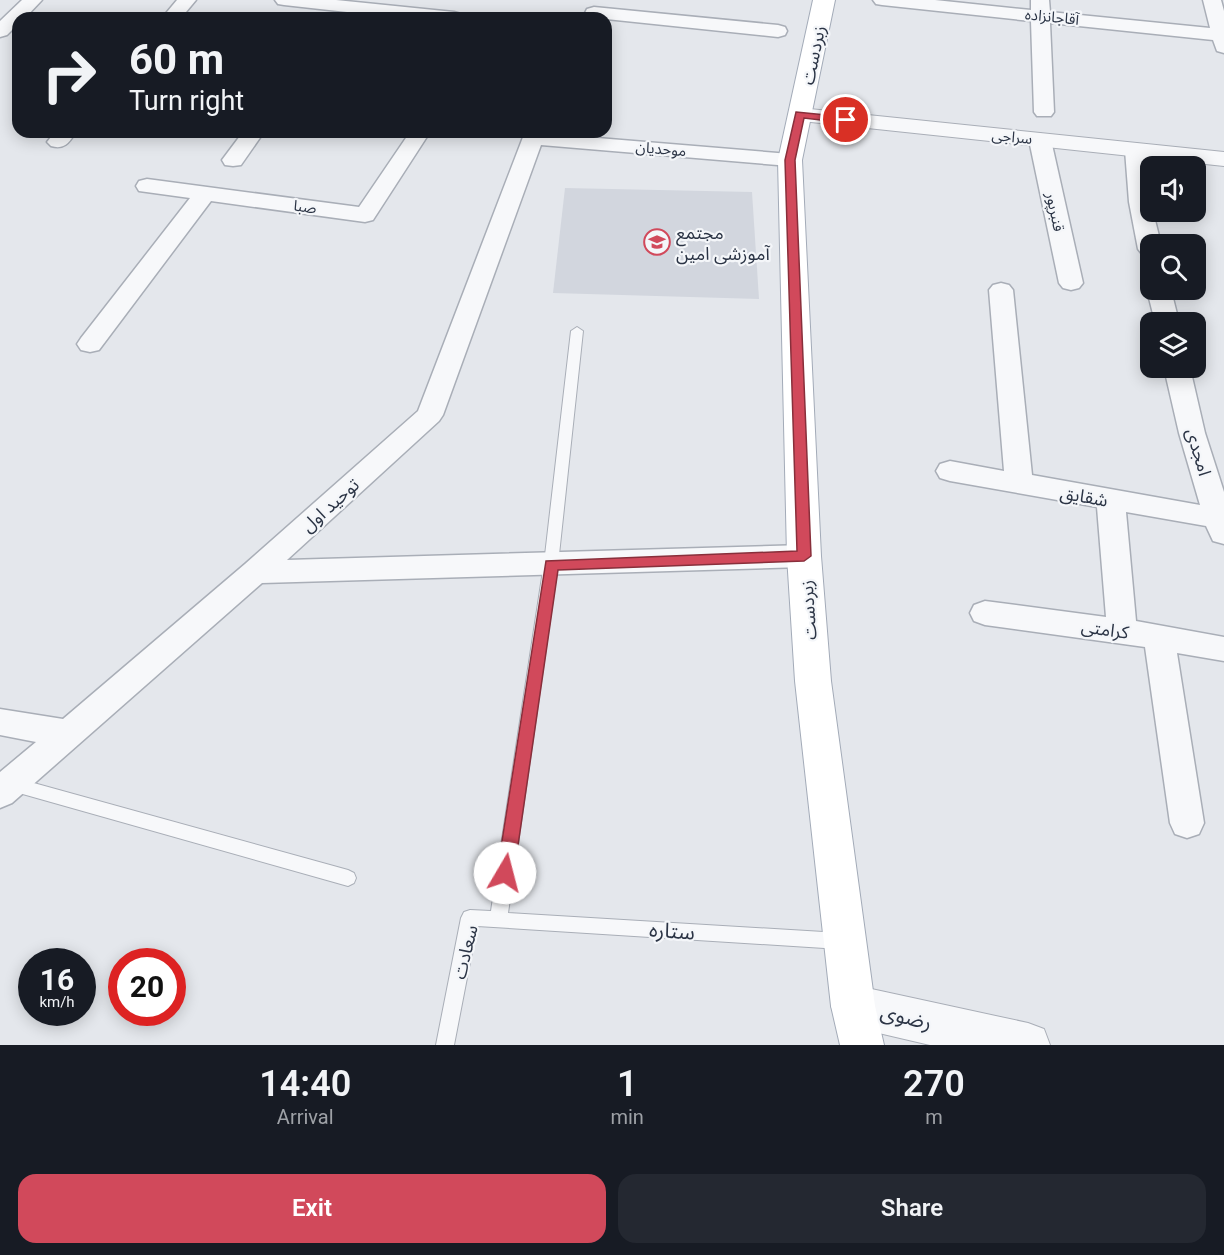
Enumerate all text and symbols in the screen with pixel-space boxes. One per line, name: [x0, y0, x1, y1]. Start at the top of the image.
street label: آقاجانزاده: [1024, 5, 1081, 29]
street label: زبردست: [797, 24, 830, 87]
text: 60 m: [129, 35, 224, 84]
icon: right: [30, 36, 108, 114]
text: Turn right: [129, 85, 244, 117]
pin: [820, 94, 871, 145]
icon: arrive: [829, 103, 862, 136]
street label: سراجی: [991, 126, 1033, 148]
street label: موحدیان: [635, 138, 687, 160]
map controls: [1140, 156, 1206, 378]
button: sound: [1140, 156, 1206, 222]
street label: قنبرپور: [1041, 190, 1068, 234]
street label: صبا: [292, 197, 318, 217]
place label: مجتمع آموزشی امین: [676, 222, 770, 265]
school or university icon: مجتمع آموزشی امین: [642, 227, 672, 257]
button: search: [1140, 234, 1206, 300]
button: layers: [1140, 312, 1206, 378]
street label: امجدی: [1181, 426, 1216, 478]
street label: توحید اول: [297, 474, 364, 537]
street label: شقایق: [1058, 481, 1110, 512]
street label: زبردست: [795, 579, 822, 641]
street label: کرامتی: [1080, 615, 1131, 644]
position arrow: [473, 841, 537, 905]
street label: ستاره: [648, 917, 696, 945]
street label: سعادت: [448, 923, 482, 981]
speed limit sign: 20: [108, 948, 186, 1026]
text: 16: [40, 962, 74, 997]
text: km/h: [39, 993, 75, 1011]
street label: رضوی: [878, 999, 934, 1035]
text: 14:40: [259, 1063, 351, 1105]
text: 1: [617, 1063, 637, 1105]
text: 270: [903, 1063, 965, 1105]
text: Arrival: [277, 1105, 334, 1129]
text: min: [610, 1105, 644, 1129]
text: m: [925, 1105, 943, 1129]
button: Exit: [18, 1174, 606, 1243]
button: Share: [618, 1174, 1206, 1243]

